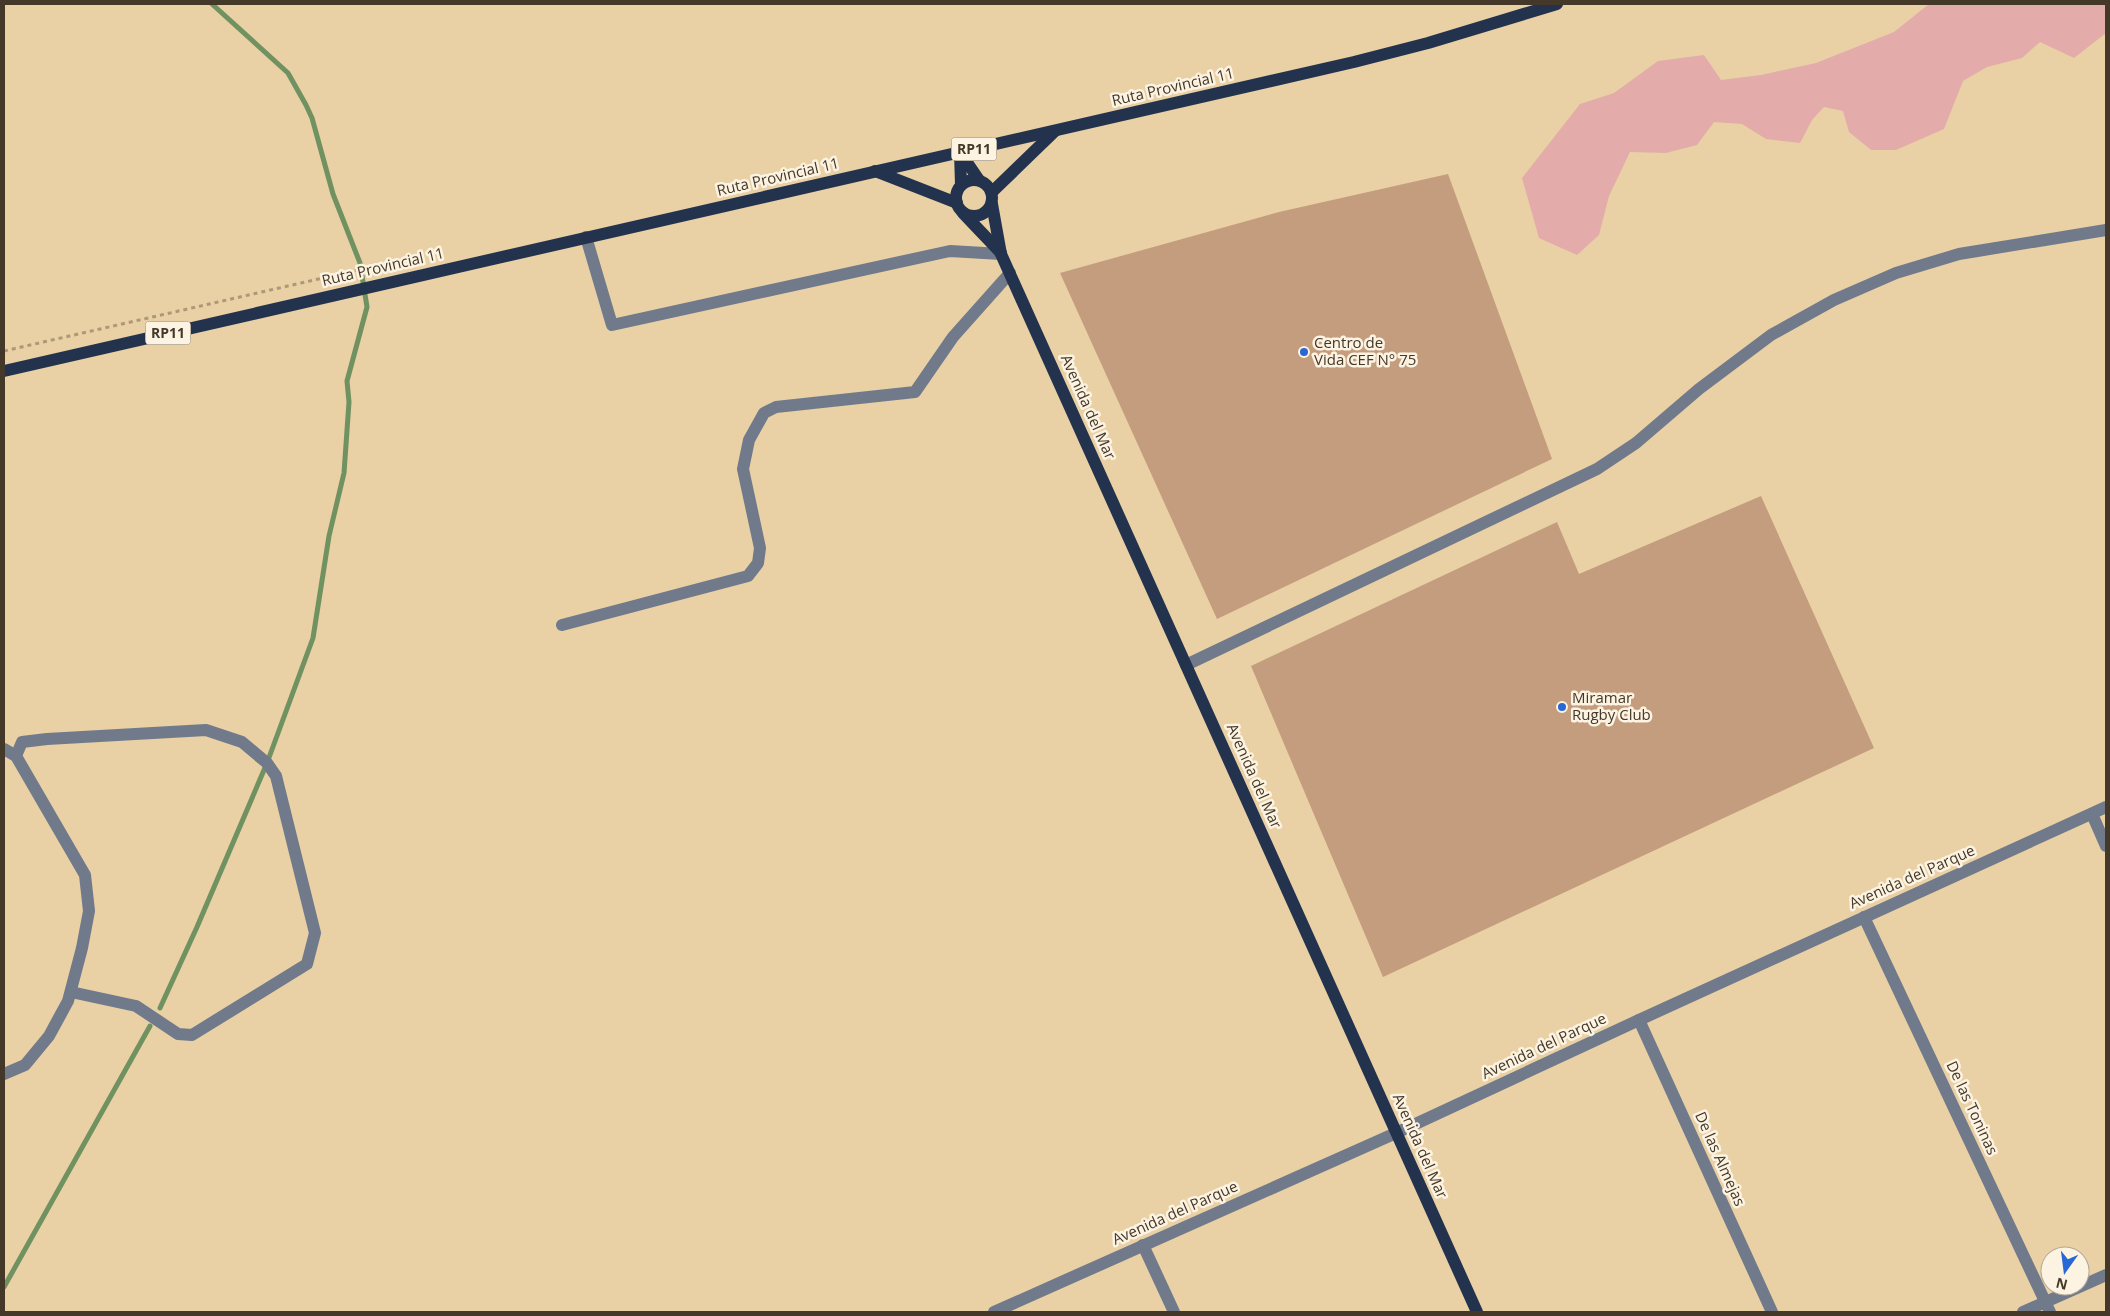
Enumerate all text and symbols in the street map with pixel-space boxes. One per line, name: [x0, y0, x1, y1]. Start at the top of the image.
street label: Ruta Provincial 11: [1110, 62, 1236, 110]
road number: RP11: [952, 138, 996, 160]
street label: Ruta Provincial 11: [715, 152, 841, 200]
street label: Ruta Provincial 11: [320, 242, 446, 290]
road number: RP11: [146, 322, 190, 344]
place label: Centro de Vida CEF N° 75: [1314, 332, 1416, 369]
marker: Centro de Vida CEF N° 75: [1298, 346, 1310, 358]
street label: Avenida del Mar: [1057, 351, 1121, 462]
place label: Miramar Rugby Club: [1572, 687, 1651, 724]
marker: Miramar Rugby Club: [1556, 701, 1568, 713]
street label: Avenida del Mar: [1223, 720, 1287, 831]
street label: Avenida del Parque: [1846, 839, 1977, 913]
street label: Avenida del Parque: [1478, 1007, 1609, 1083]
street label: De las Toninas: [1942, 1057, 2003, 1158]
street label: Avenida del Mar: [1389, 1090, 1453, 1201]
street label: De las Almejas: [1691, 1108, 1751, 1209]
street label: Avenida del Parque: [1109, 1175, 1240, 1249]
north arrow: [2040, 1246, 2090, 1296]
text: N: [2054, 1274, 2070, 1295]

